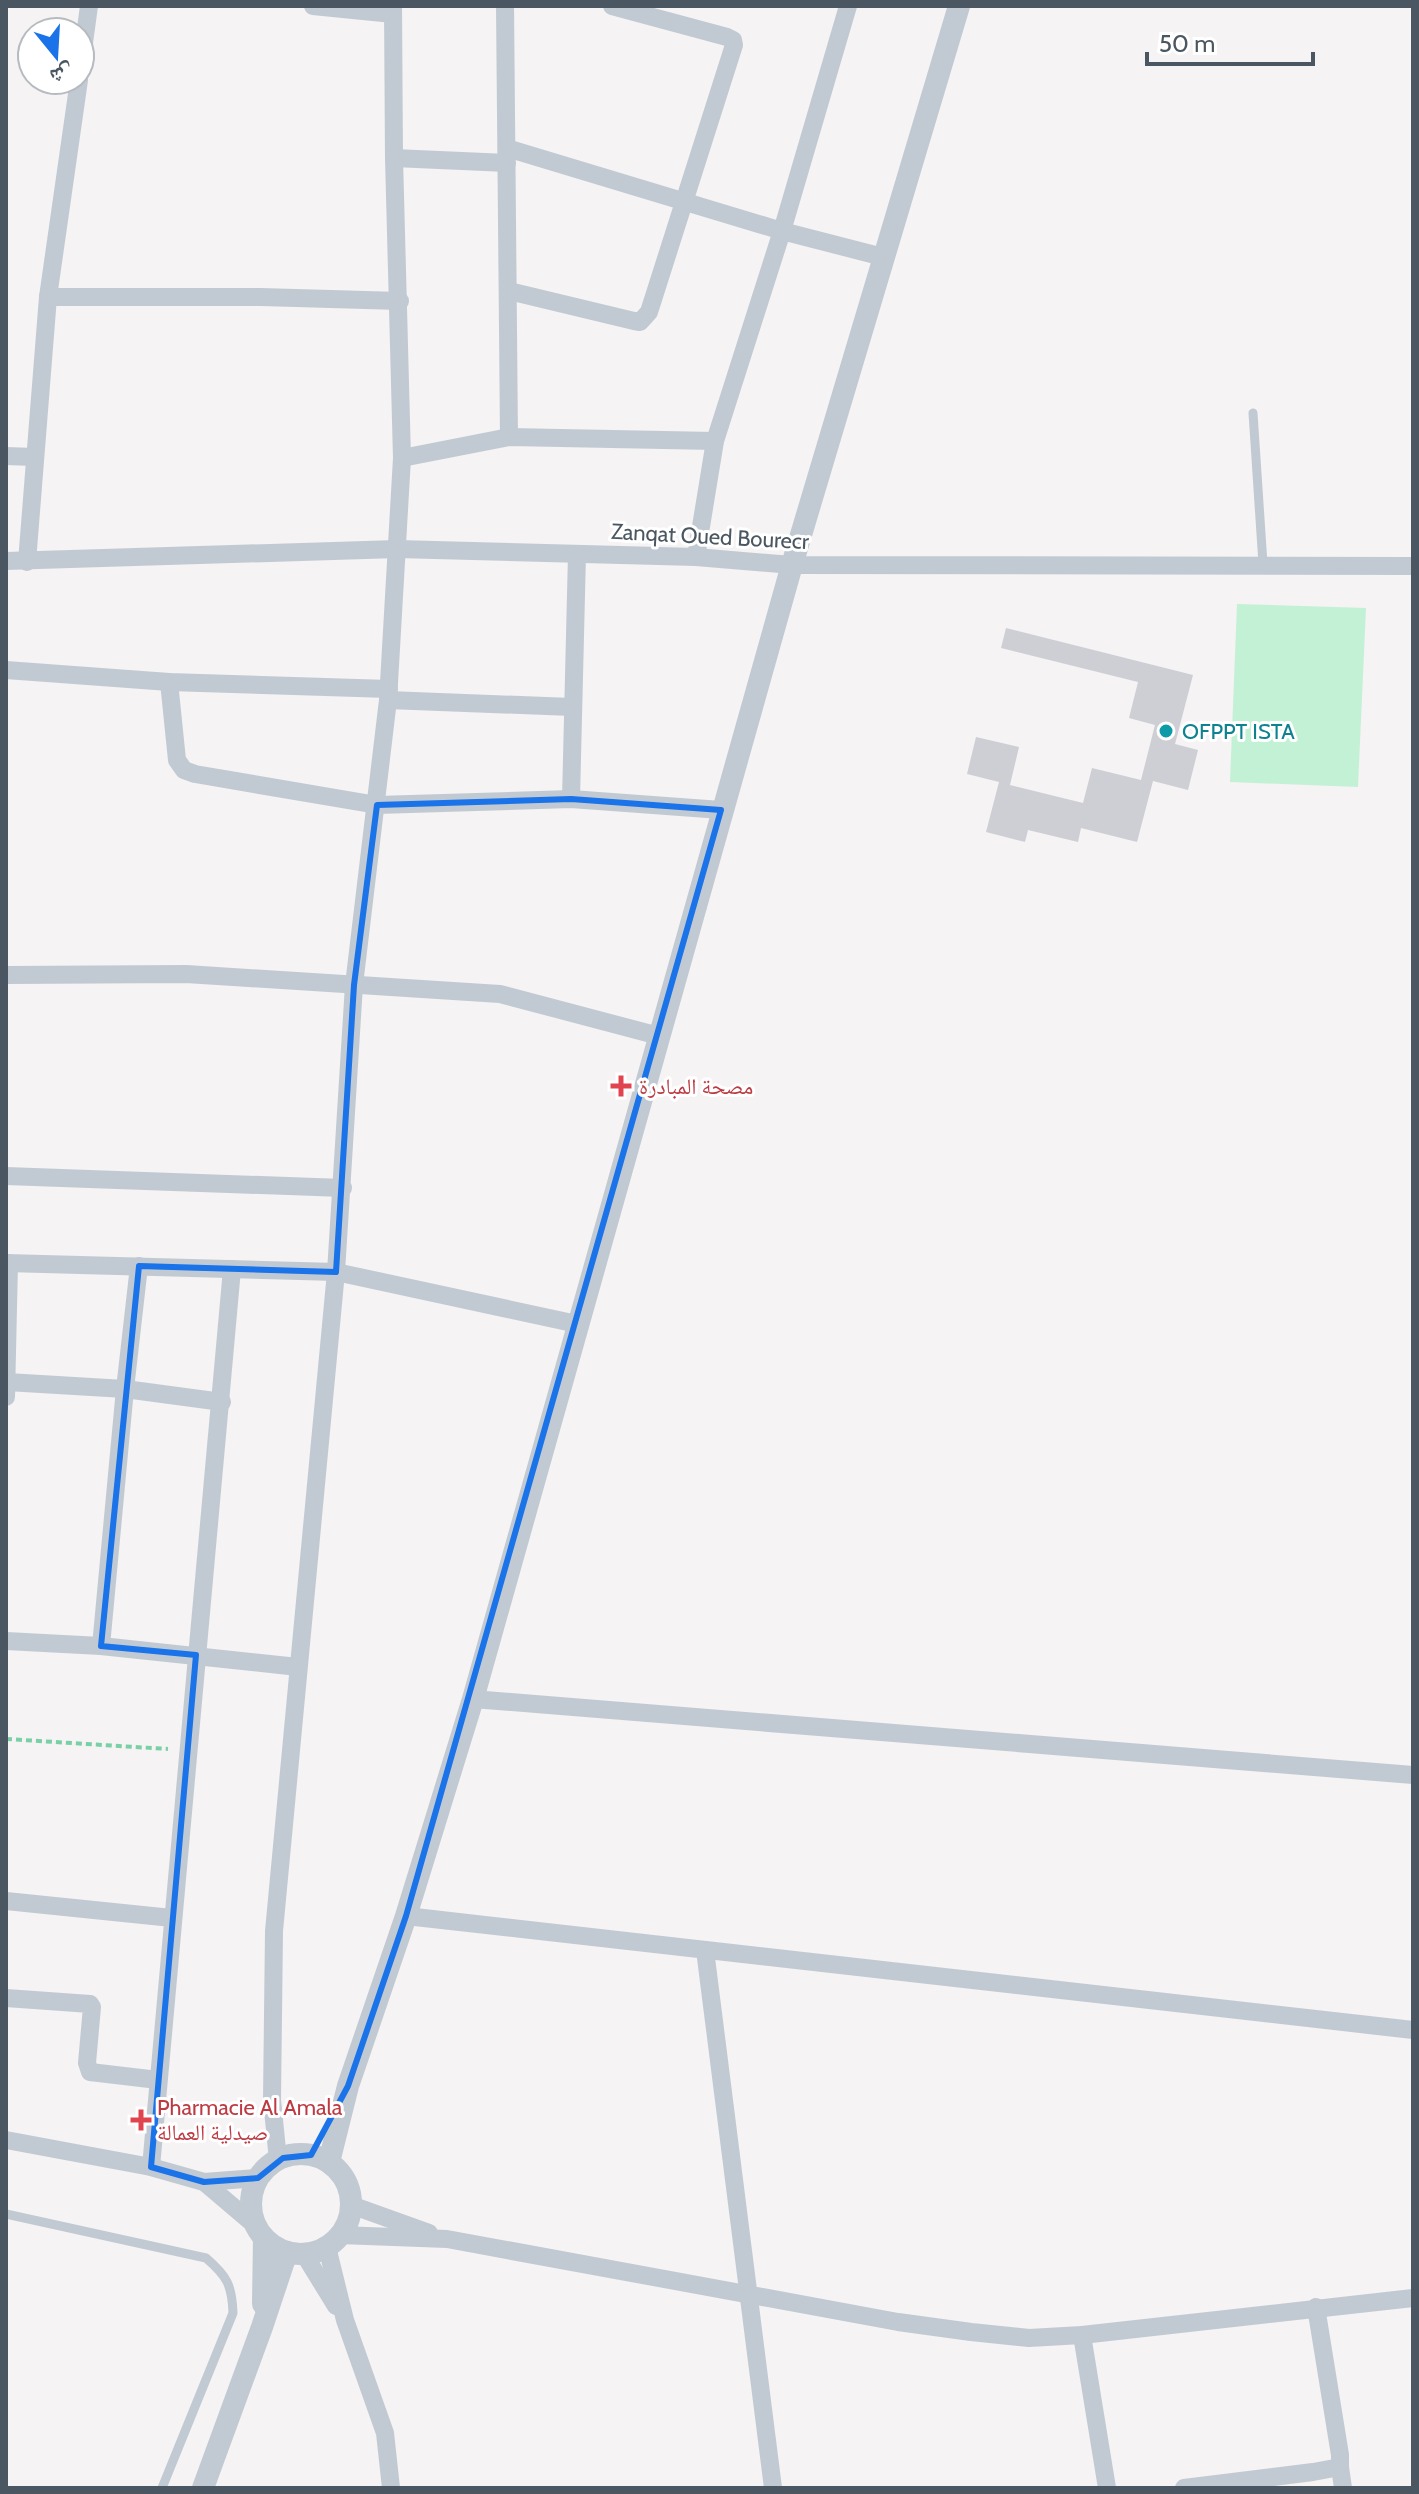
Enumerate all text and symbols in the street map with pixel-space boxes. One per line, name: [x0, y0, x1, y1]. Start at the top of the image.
north arrow: [16, 16, 96, 96]
scale bar: [1147, 16, 1313, 66]
text: 50 m: [1159, 29, 1215, 58]
text: ش: [47, 58, 77, 91]
street label: Zanqat Oued Bourecr: [610, 518, 810, 555]
place label: OFPPT ISTA: [1182, 718, 1295, 745]
marker: OFPPT ISTA: [1157, 722, 1175, 740]
place label: مصحة المبادرة: [639, 1073, 753, 1100]
marker: مصحة المبادرة: [610, 1075, 632, 1097]
place label: Pharmacie Al Amala صيدلية العمالة: [157, 2094, 343, 2146]
marker: Pharmacie Al Amala صيدلية العمالة: [132, 2111, 150, 2129]

